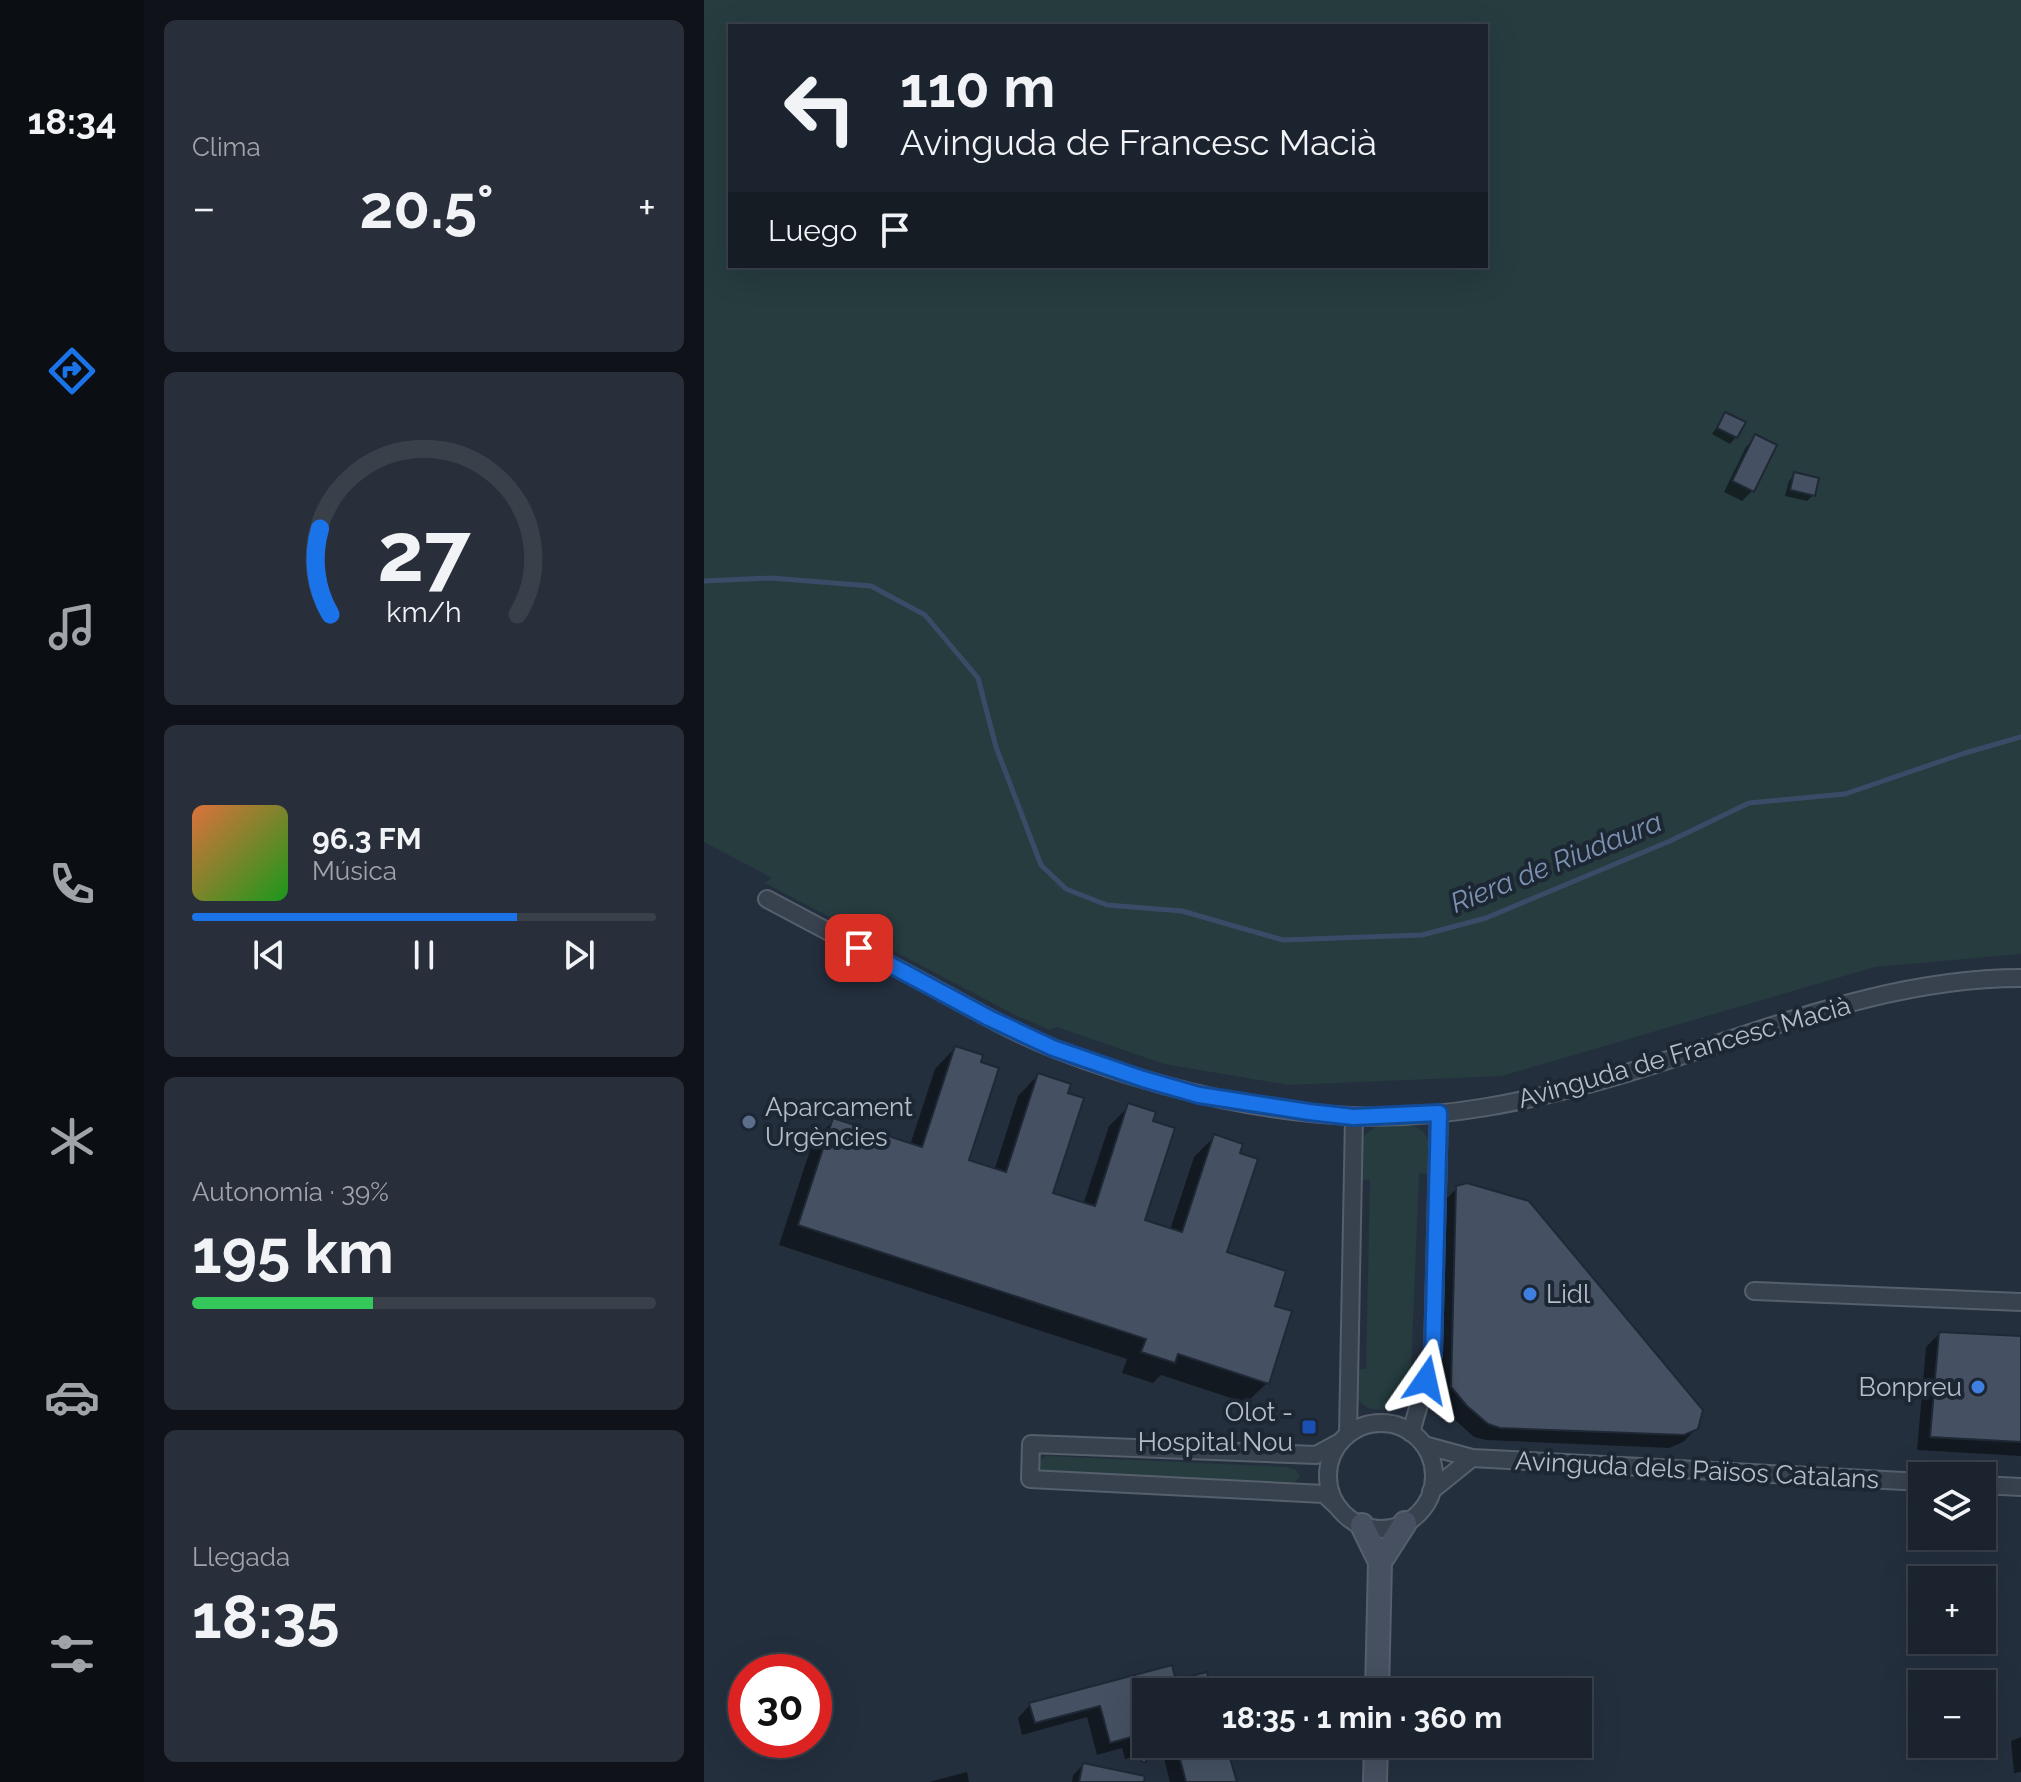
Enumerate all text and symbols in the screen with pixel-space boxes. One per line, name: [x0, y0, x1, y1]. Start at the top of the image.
text: 110 m: [900, 54, 1055, 120]
icon: left: [768, 56, 872, 160]
text: 18:34: [27, 100, 117, 142]
text: Avinguda de Francesc Macià: [900, 121, 1377, 163]
text: Clima: [192, 132, 261, 162]
text: 20.5°: [359, 172, 494, 242]
text: −: [192, 182, 216, 233]
text: +: [638, 182, 656, 233]
icon: arrive: [873, 208, 917, 252]
text: Luego: [768, 213, 857, 248]
icon: directions: [44, 343, 100, 399]
text: 27: [377, 502, 471, 599]
text: km/h: [386, 595, 462, 629]
icon: music: [44, 599, 100, 655]
water label: Riera de Riudaura: [1446, 805, 1667, 920]
text: 96.3 FM: [312, 821, 422, 856]
icon: phone: [44, 856, 100, 912]
text: Música: [312, 856, 397, 886]
pin: [825, 914, 893, 982]
icon: arrive: [837, 926, 881, 970]
icon: previous: [247, 933, 291, 977]
icon: pause: [402, 933, 446, 977]
icon: next: [557, 933, 601, 977]
street label: Avinguda de Francesc Macià: [1514, 990, 1854, 1114]
place label: Aparcament Urgències: [765, 1092, 913, 1152]
icon: climate: [44, 1113, 100, 1169]
marker: Aparcament Urgències: [740, 1113, 758, 1131]
text: Autonomía · 39%: [192, 1177, 389, 1207]
text: 195 km: [192, 1217, 394, 1287]
place label: Lidl: [1546, 1279, 1591, 1309]
marker: Lidl: [1521, 1285, 1539, 1303]
position arrow: [1384, 1338, 1468, 1422]
icon: car: [44, 1369, 100, 1425]
place label: Bonpreu: [1859, 1372, 1962, 1402]
marker: Bonpreu: [1969, 1378, 1987, 1396]
place label: Olot - Hospital Nou: [1138, 1397, 1293, 1457]
marker: Olot - Hospital Nou: [1300, 1418, 1318, 1436]
street label: Avinguda dels Països Catalans: [1514, 1445, 1880, 1495]
map controls: [1908, 1462, 1996, 1758]
button: layers: [1908, 1462, 1996, 1550]
text: Llegada: [192, 1542, 290, 1572]
button: +: [1908, 1566, 1996, 1654]
text: 18:35: [192, 1582, 339, 1652]
icon: filters: [44, 1626, 100, 1682]
speed limit sign: 30: [728, 1654, 832, 1758]
button: −: [1908, 1670, 1996, 1758]
text: 18:35 · 1 min · 360 m: [1222, 1700, 1502, 1735]

